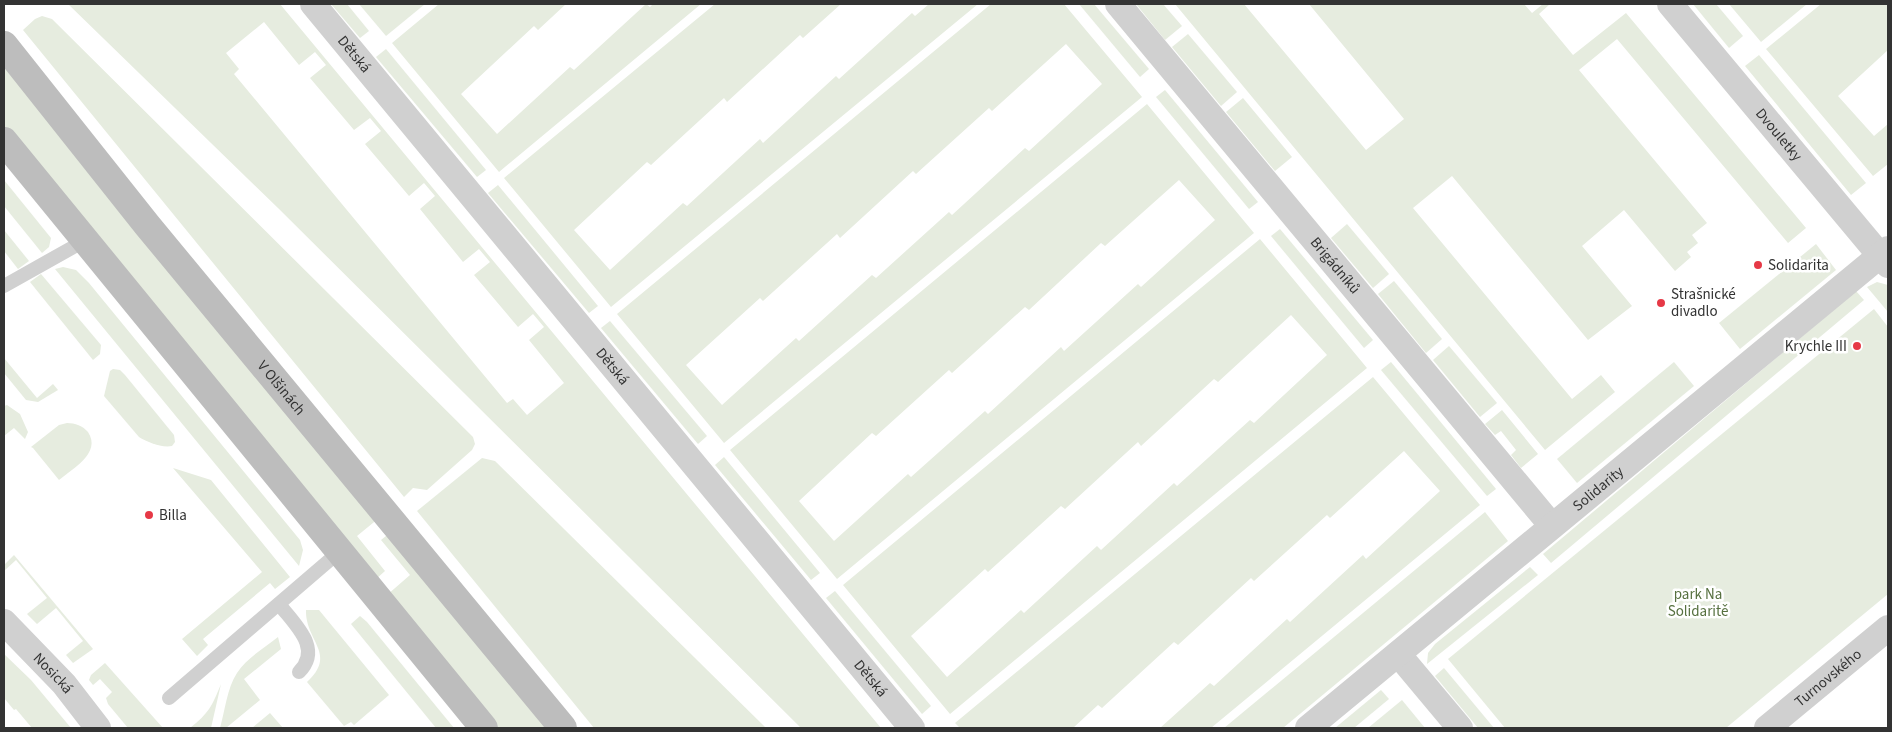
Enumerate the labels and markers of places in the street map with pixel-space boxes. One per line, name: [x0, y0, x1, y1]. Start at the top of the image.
place label: Solidarita: [1768, 255, 1829, 276]
marker: Solidarita: [1752, 259, 1764, 271]
place label: Strašnické divadlo: [1671, 284, 1736, 322]
marker: Strašnické divadlo: [1655, 297, 1667, 309]
place label: Krychle III: [1785, 336, 1847, 357]
marker: Krychle III: [1851, 340, 1863, 352]
place label: Billa: [159, 505, 187, 526]
marker: Billa: [143, 509, 155, 521]

